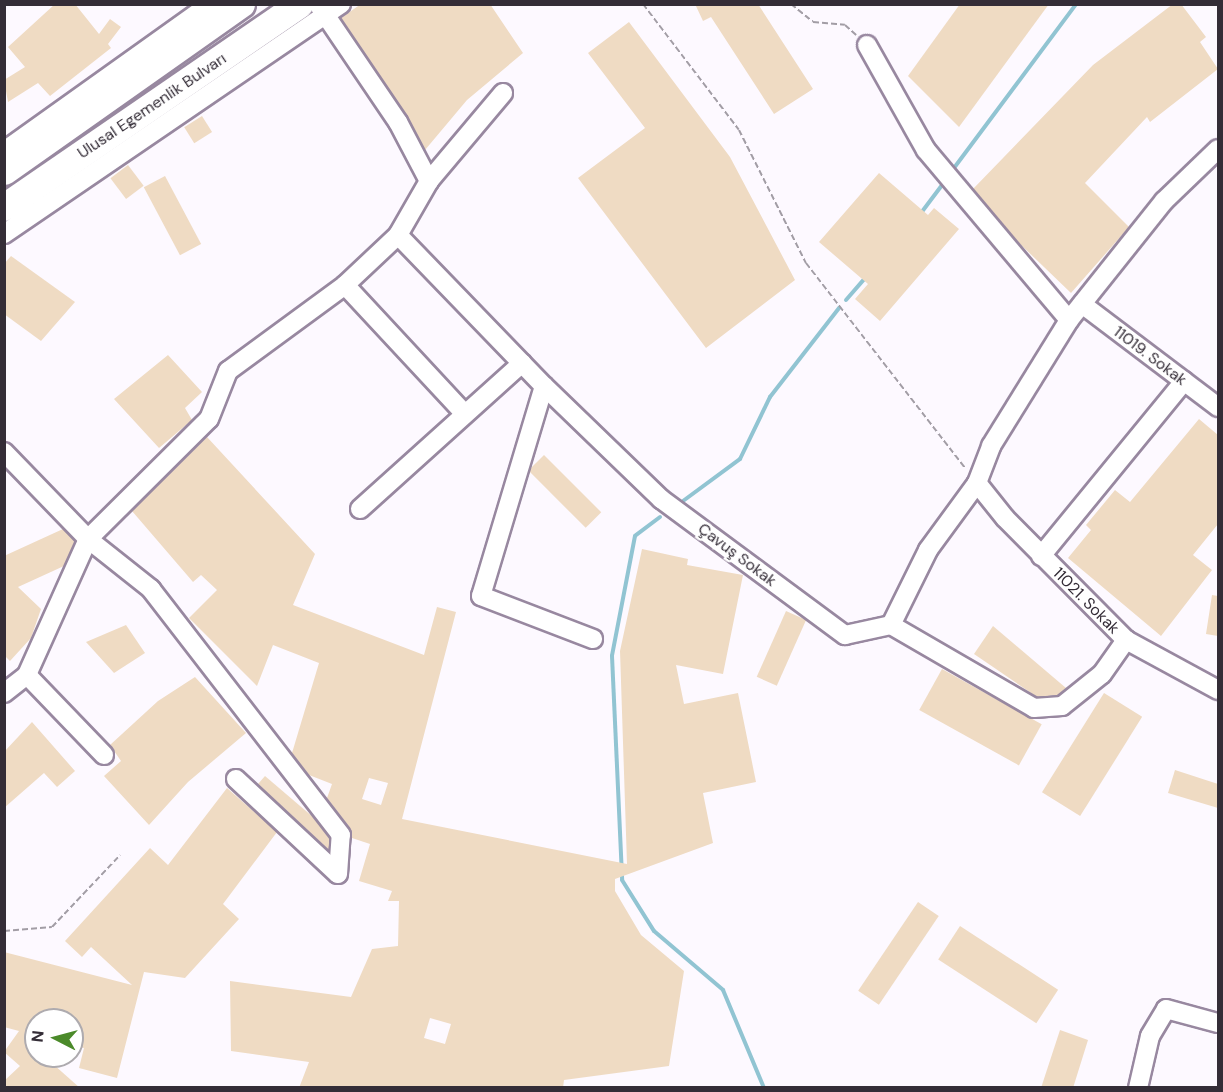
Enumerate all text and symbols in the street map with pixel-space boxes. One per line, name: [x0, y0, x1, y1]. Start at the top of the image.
street label: Ulusal Egemenlik Bulvarı: [74, 49, 230, 163]
street label: 11019. Sokak: [1110, 322, 1190, 390]
street label: Çavuş Sokak: [694, 519, 780, 591]
street label: 11021. Sokak: [1049, 564, 1123, 638]
north arrow: [24, 1008, 84, 1068]
text: N: [27, 1029, 49, 1043]

